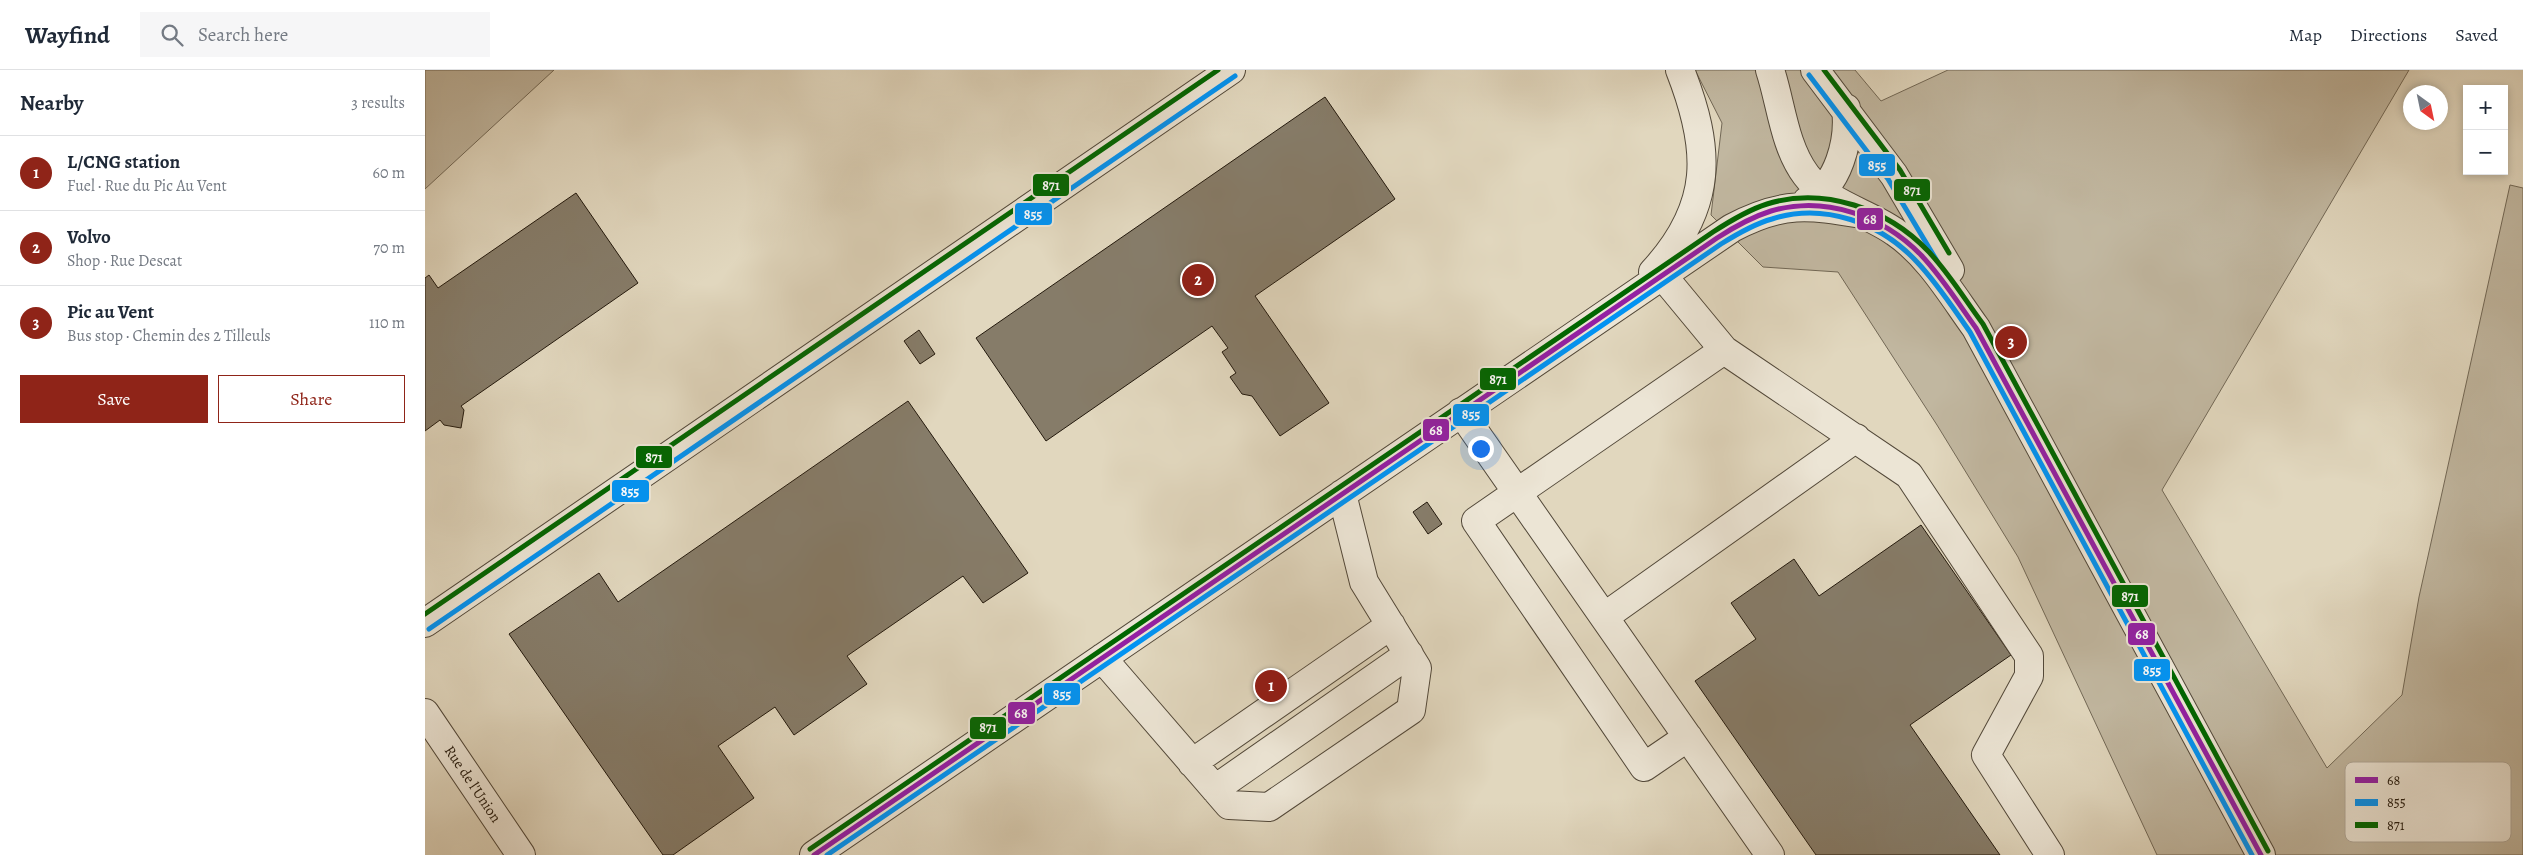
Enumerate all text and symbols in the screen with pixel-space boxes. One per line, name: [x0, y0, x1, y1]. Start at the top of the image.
search box: [140, 12, 490, 57]
text: Wayfind: [25, 19, 110, 51]
icon: search: [158, 21, 186, 49]
text: Search here: [198, 22, 288, 48]
text: Map: [2289, 23, 2322, 47]
text: Directions: [2350, 23, 2427, 47]
text: Saved: [2455, 23, 2498, 47]
north arrow: [2403, 85, 2448, 130]
map controls: [2463, 85, 2508, 175]
button: +: [2463, 85, 2508, 130]
text: Nearby: [20, 89, 83, 117]
text: 3 results: [351, 92, 405, 114]
button: −: [2463, 130, 2508, 175]
text: L/CNG station: [67, 149, 180, 175]
line badge: 855: [1858, 153, 1896, 177]
text: 855: [1868, 156, 1886, 175]
text: 1: [33, 162, 39, 184]
text: 60 m: [373, 162, 405, 184]
line badge: 871: [1032, 173, 1070, 197]
text: Fuel · Rue du Pic Au Vent: [67, 175, 227, 197]
text: 871: [1042, 176, 1060, 195]
line badge: 871: [1893, 178, 1931, 202]
text: 871: [1903, 181, 1921, 200]
line badge: 855: [1014, 202, 1053, 226]
text: 855: [1024, 205, 1042, 224]
line badge: 68: [1856, 207, 1884, 231]
text: 68: [1863, 210, 1877, 229]
text: Volvo: [67, 224, 111, 250]
text: 2: [32, 237, 40, 259]
text: 70 m: [373, 237, 405, 259]
text: Shop · Rue Descat: [67, 250, 182, 272]
pin: 2: [1182, 261, 1214, 299]
text: Pic au Vent: [67, 299, 154, 325]
text: 3: [33, 312, 39, 334]
text: 110 m: [369, 312, 405, 334]
pin: 3: [1995, 323, 2027, 361]
text: Bus stop · Chemin des 2 Tilleuls: [67, 325, 271, 347]
line badge: 871: [1479, 367, 1517, 391]
text: 871: [1489, 370, 1507, 389]
button: Save: [20, 375, 208, 423]
button: Share: [218, 375, 405, 423]
line badge: 855: [1452, 403, 1490, 427]
text: 855: [1462, 405, 1480, 424]
line badge: 68: [1422, 418, 1450, 442]
text: 68: [1429, 421, 1443, 440]
your location: [1468, 436, 1494, 462]
line badge: 871: [635, 445, 673, 469]
text: 871: [645, 448, 663, 467]
line badge: 855: [611, 479, 650, 503]
text: 855: [621, 482, 639, 501]
line badge: 871: [2111, 584, 2149, 608]
text: 871: [2121, 587, 2139, 606]
line badge: 68: [2127, 622, 2156, 646]
text: 68: [2135, 625, 2149, 644]
line badge: 855: [2133, 658, 2171, 682]
text: 855: [2143, 661, 2161, 680]
pin: 1: [1255, 667, 1287, 705]
line badge: 855: [1043, 682, 1081, 706]
text: 855: [1053, 685, 1071, 704]
line badge: 68: [1007, 701, 1036, 725]
text: 68: [1014, 704, 1028, 723]
line badge: 871: [969, 716, 1007, 740]
text: 871: [979, 718, 997, 737]
street label: Rue de l'Union: [440, 742, 506, 826]
legend: [2345, 762, 2511, 842]
text: 68: [2387, 771, 2400, 790]
text: 855: [2387, 793, 2406, 812]
text: 871: [2387, 816, 2405, 835]

